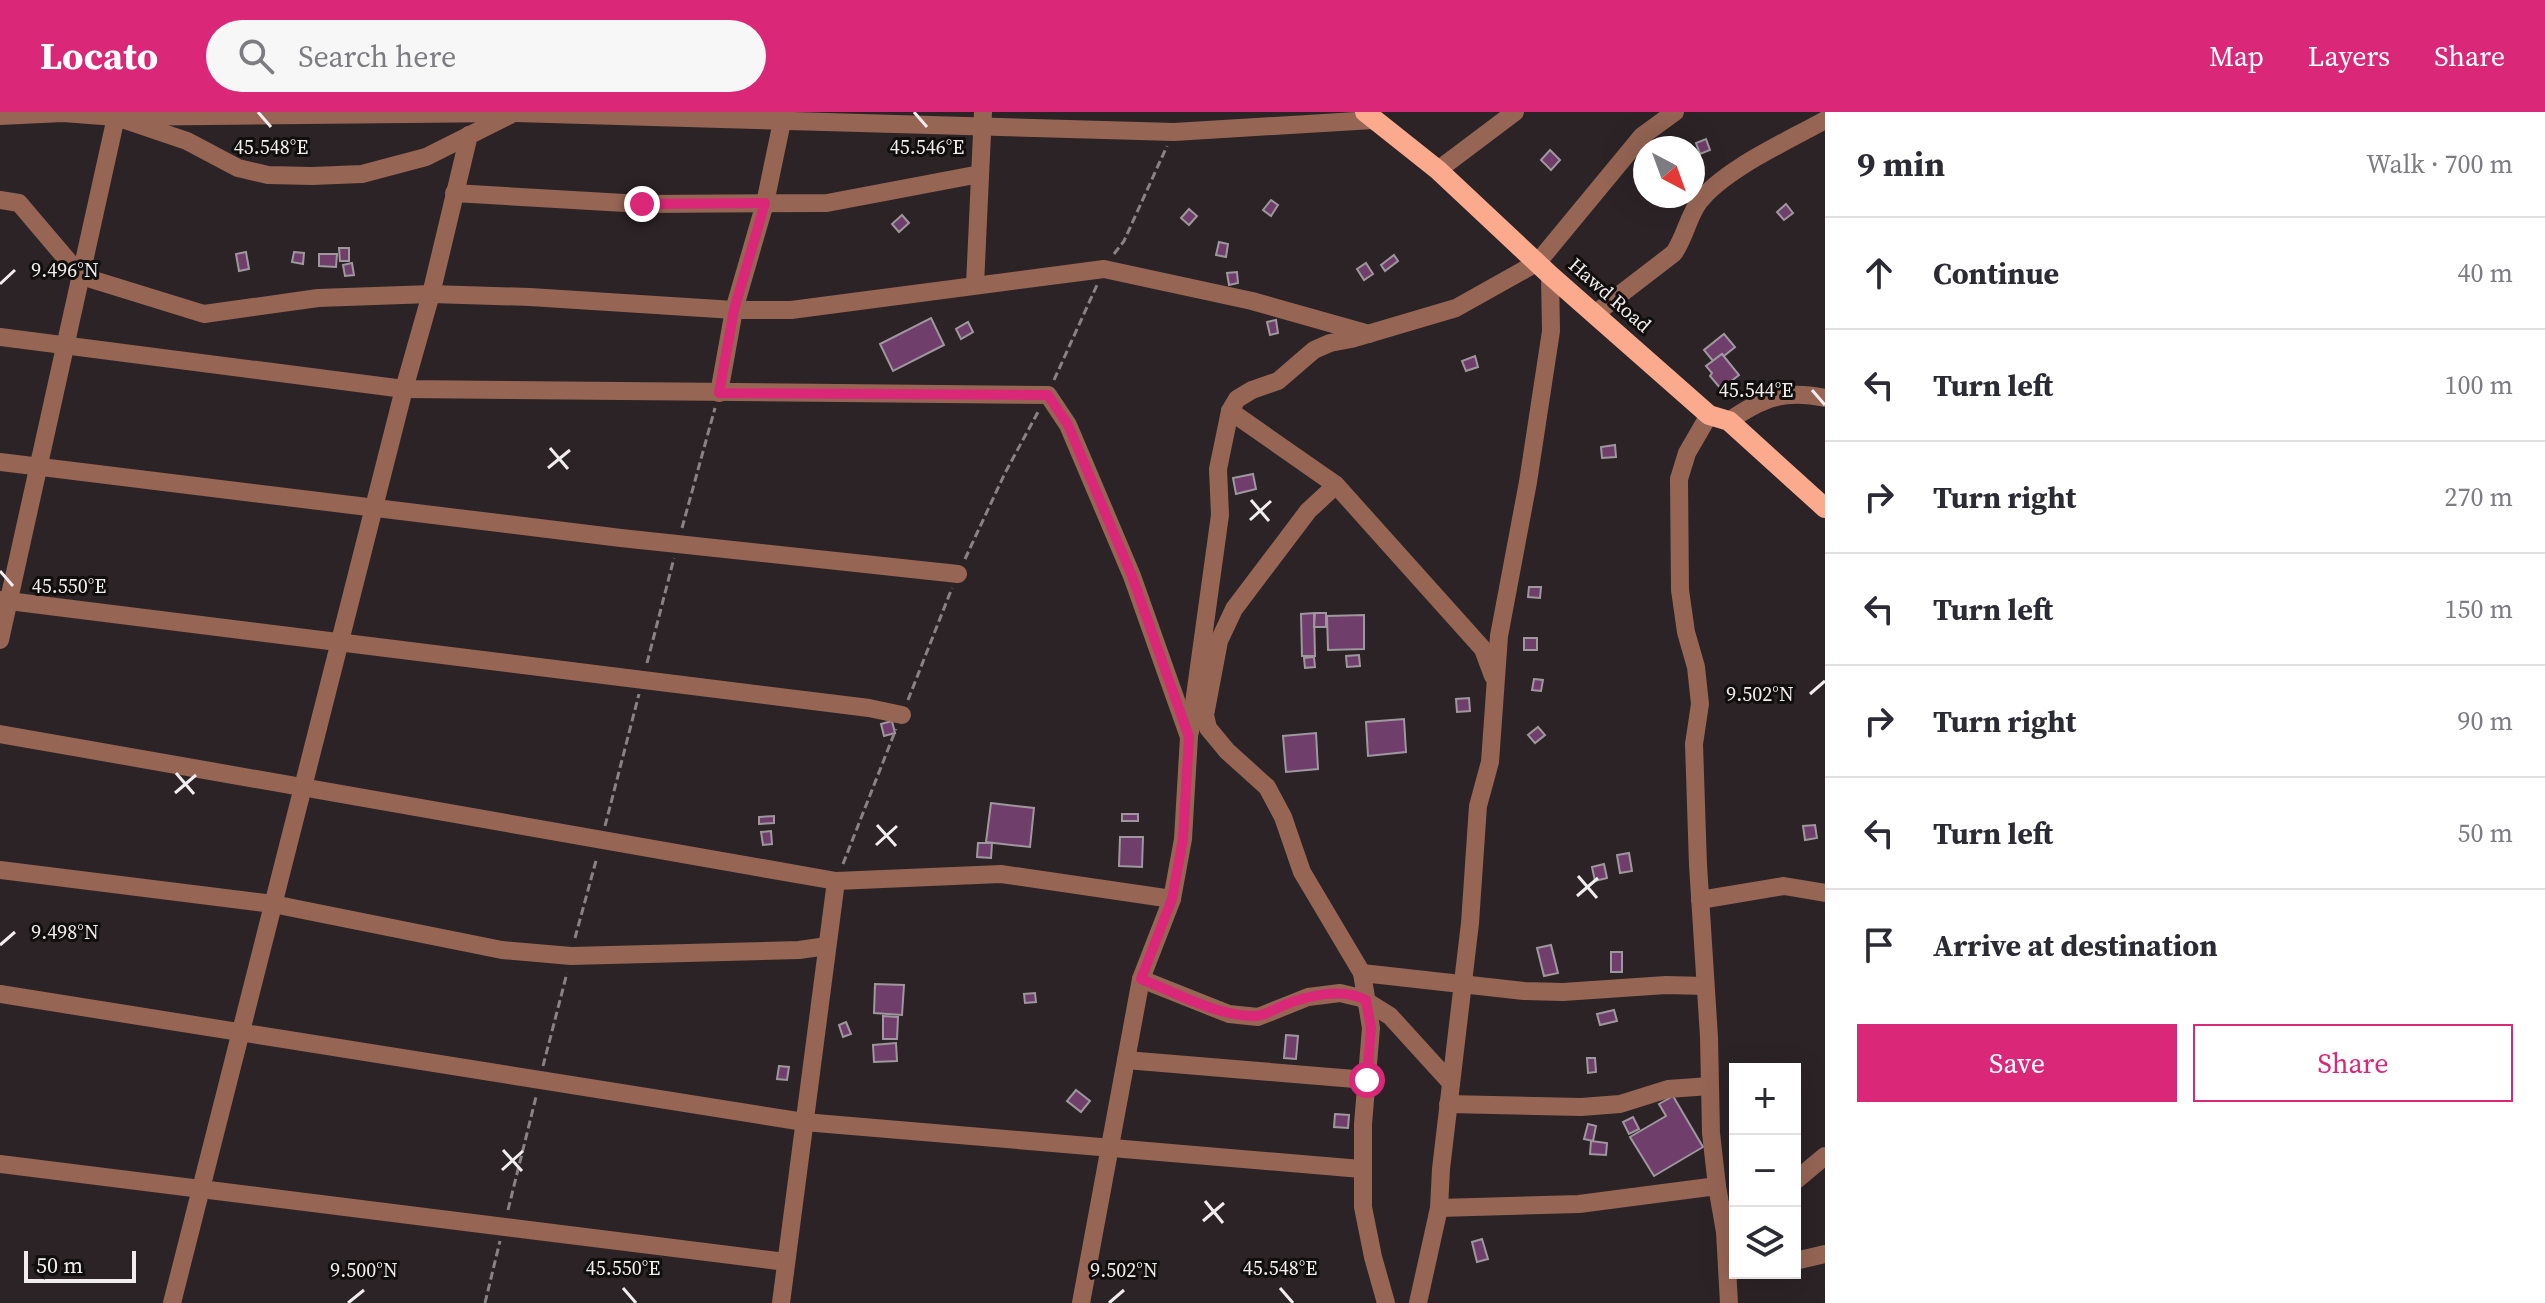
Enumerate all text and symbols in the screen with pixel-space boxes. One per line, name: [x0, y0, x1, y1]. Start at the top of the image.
search box: [206, 20, 766, 92]
text: Locato: [40, 30, 158, 82]
icon: search: [234, 34, 278, 78]
text: Search here: [298, 36, 456, 77]
text: Map: [2209, 37, 2264, 75]
text: Layers: [2308, 37, 2390, 75]
text: Share: [2434, 37, 2505, 75]
text: 45.548°E: [234, 133, 308, 161]
text: 45.546°E: [890, 133, 964, 161]
north arrow: [1633, 136, 1705, 208]
text: 9 min: [1857, 141, 1945, 187]
text: Walk · 700 m: [2366, 146, 2513, 182]
route end: [624, 186, 660, 222]
street label: Hawd Road: [1563, 251, 1658, 339]
icon: ahead: [1857, 251, 1901, 295]
text: Continue: [1933, 253, 2059, 294]
text: 40 m: [2458, 255, 2513, 291]
text: 9.496°N: [31, 256, 99, 284]
icon: left: [1857, 363, 1901, 407]
text: Turn left: [1933, 365, 2053, 406]
text: 100 m: [2445, 367, 2513, 403]
text: 45.544°E: [1719, 376, 1793, 404]
icon: right: [1857, 475, 1901, 519]
text: Turn right: [1933, 477, 2076, 518]
text: 270 m: [2445, 479, 2513, 515]
text: 45.550°E: [32, 572, 106, 600]
icon: left: [1857, 587, 1901, 631]
text: Turn left: [1933, 589, 2053, 630]
text: 150 m: [2445, 591, 2513, 627]
text: 9.502°N: [1726, 680, 1794, 708]
icon: right: [1857, 699, 1901, 743]
text: Turn right: [1933, 701, 2076, 742]
text: 90 m: [2458, 703, 2513, 739]
icon: left: [1857, 811, 1901, 855]
text: Turn left: [1933, 813, 2053, 854]
text: 50 m: [2458, 815, 2513, 851]
text: 9.498°N: [31, 918, 99, 946]
icon: arrive: [1857, 923, 1901, 967]
text: Arrive at destination: [1933, 925, 2218, 966]
button: Save: [1857, 1024, 2177, 1102]
button: Share: [2193, 1024, 2513, 1102]
route start: [1349, 1062, 1385, 1098]
map controls: [1729, 1063, 1801, 1279]
button: +: [1729, 1063, 1801, 1135]
button: −: [1729, 1135, 1801, 1207]
button: layers: [1729, 1207, 1801, 1279]
scale bar: [24, 1247, 136, 1283]
text: 50 m: [36, 1250, 83, 1280]
text: 45.550°E: [586, 1254, 660, 1282]
text: 45.548°E: [1243, 1254, 1317, 1282]
text: 9.500°N: [330, 1256, 398, 1284]
text: 9.502°N: [1090, 1256, 1158, 1284]

